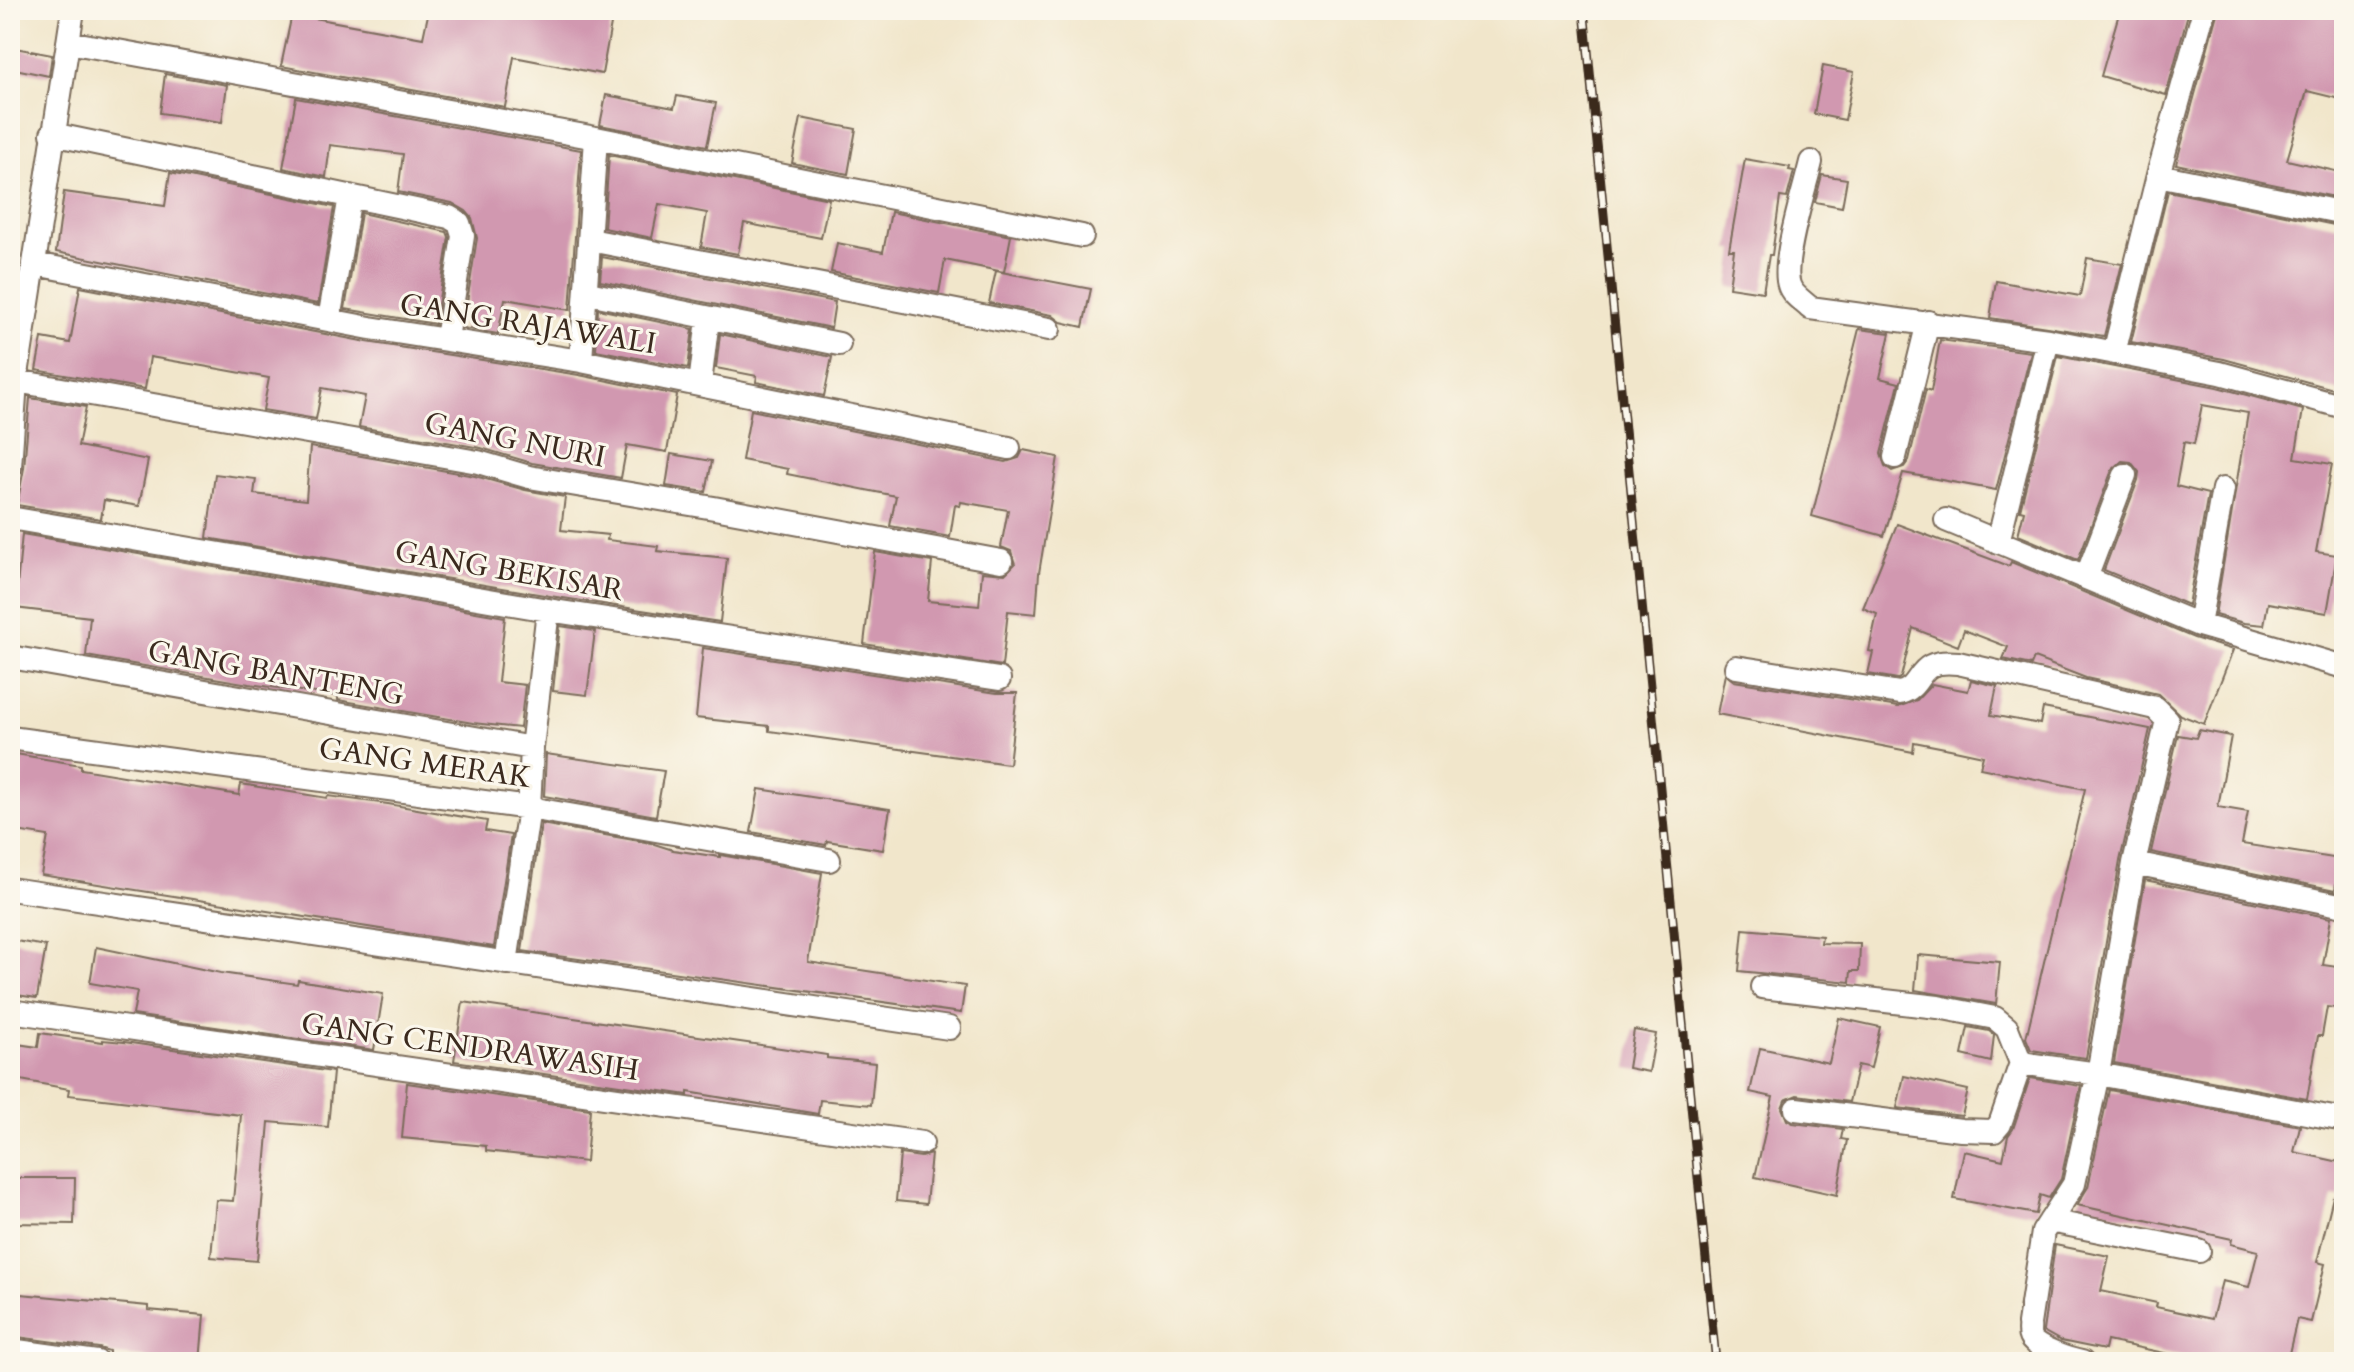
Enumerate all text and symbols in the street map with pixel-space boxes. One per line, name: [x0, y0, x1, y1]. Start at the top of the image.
street label: GANG RAJAWALI: [397, 283, 659, 365]
street label: GANG NURI: [421, 402, 609, 478]
street label: GANG BEKISAR: [392, 531, 627, 611]
street label: GANG BANTENG: [145, 630, 408, 716]
street label: GANG MERAK: [316, 728, 534, 798]
street label: GANG CENDRAWASIH: [298, 1003, 642, 1091]

